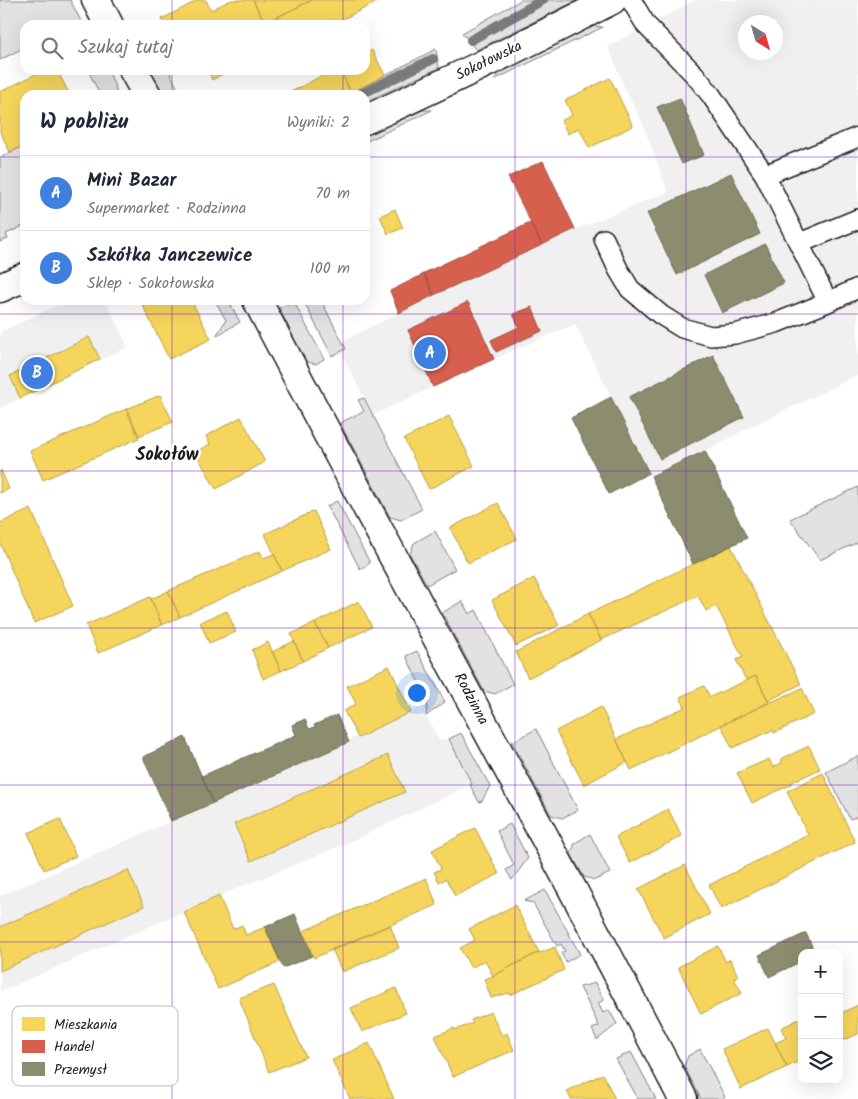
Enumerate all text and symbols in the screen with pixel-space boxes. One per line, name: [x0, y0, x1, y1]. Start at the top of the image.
north arrow: [738, 15, 783, 60]
search box: [20, 20, 370, 75]
text: Szukaj tutaj: [78, 33, 173, 63]
icon: search: [38, 34, 66, 62]
street label: Sokołowska: [452, 35, 526, 87]
text: W pobliżu: [40, 106, 128, 139]
text: Wyniki: 2: [287, 110, 350, 135]
text: Mini Bazar: [87, 166, 176, 196]
text: A: [51, 181, 61, 206]
text: 70 m: [315, 181, 350, 206]
text: Supermarket · Rodzinna: [87, 196, 246, 221]
text: Szkółka Janczewice: [87, 241, 252, 271]
text: B: [51, 256, 61, 281]
text: 100 m: [310, 256, 350, 281]
text: Sklep · Sokołowska: [87, 271, 215, 296]
pin: A: [414, 334, 446, 372]
pin: B: [21, 354, 53, 392]
district label: Sokołów: [135, 441, 199, 470]
street label: Rodzinna: [447, 669, 495, 729]
your location: [404, 680, 430, 706]
map controls: [798, 949, 843, 1084]
button: +: [798, 949, 843, 994]
button: −: [798, 994, 843, 1039]
legend: [12, 1006, 178, 1086]
text: Mieszkania: [54, 1014, 117, 1036]
text: Handel: [54, 1036, 95, 1058]
button: layers: [798, 1039, 843, 1084]
text: Przemysł: [54, 1059, 108, 1081]

